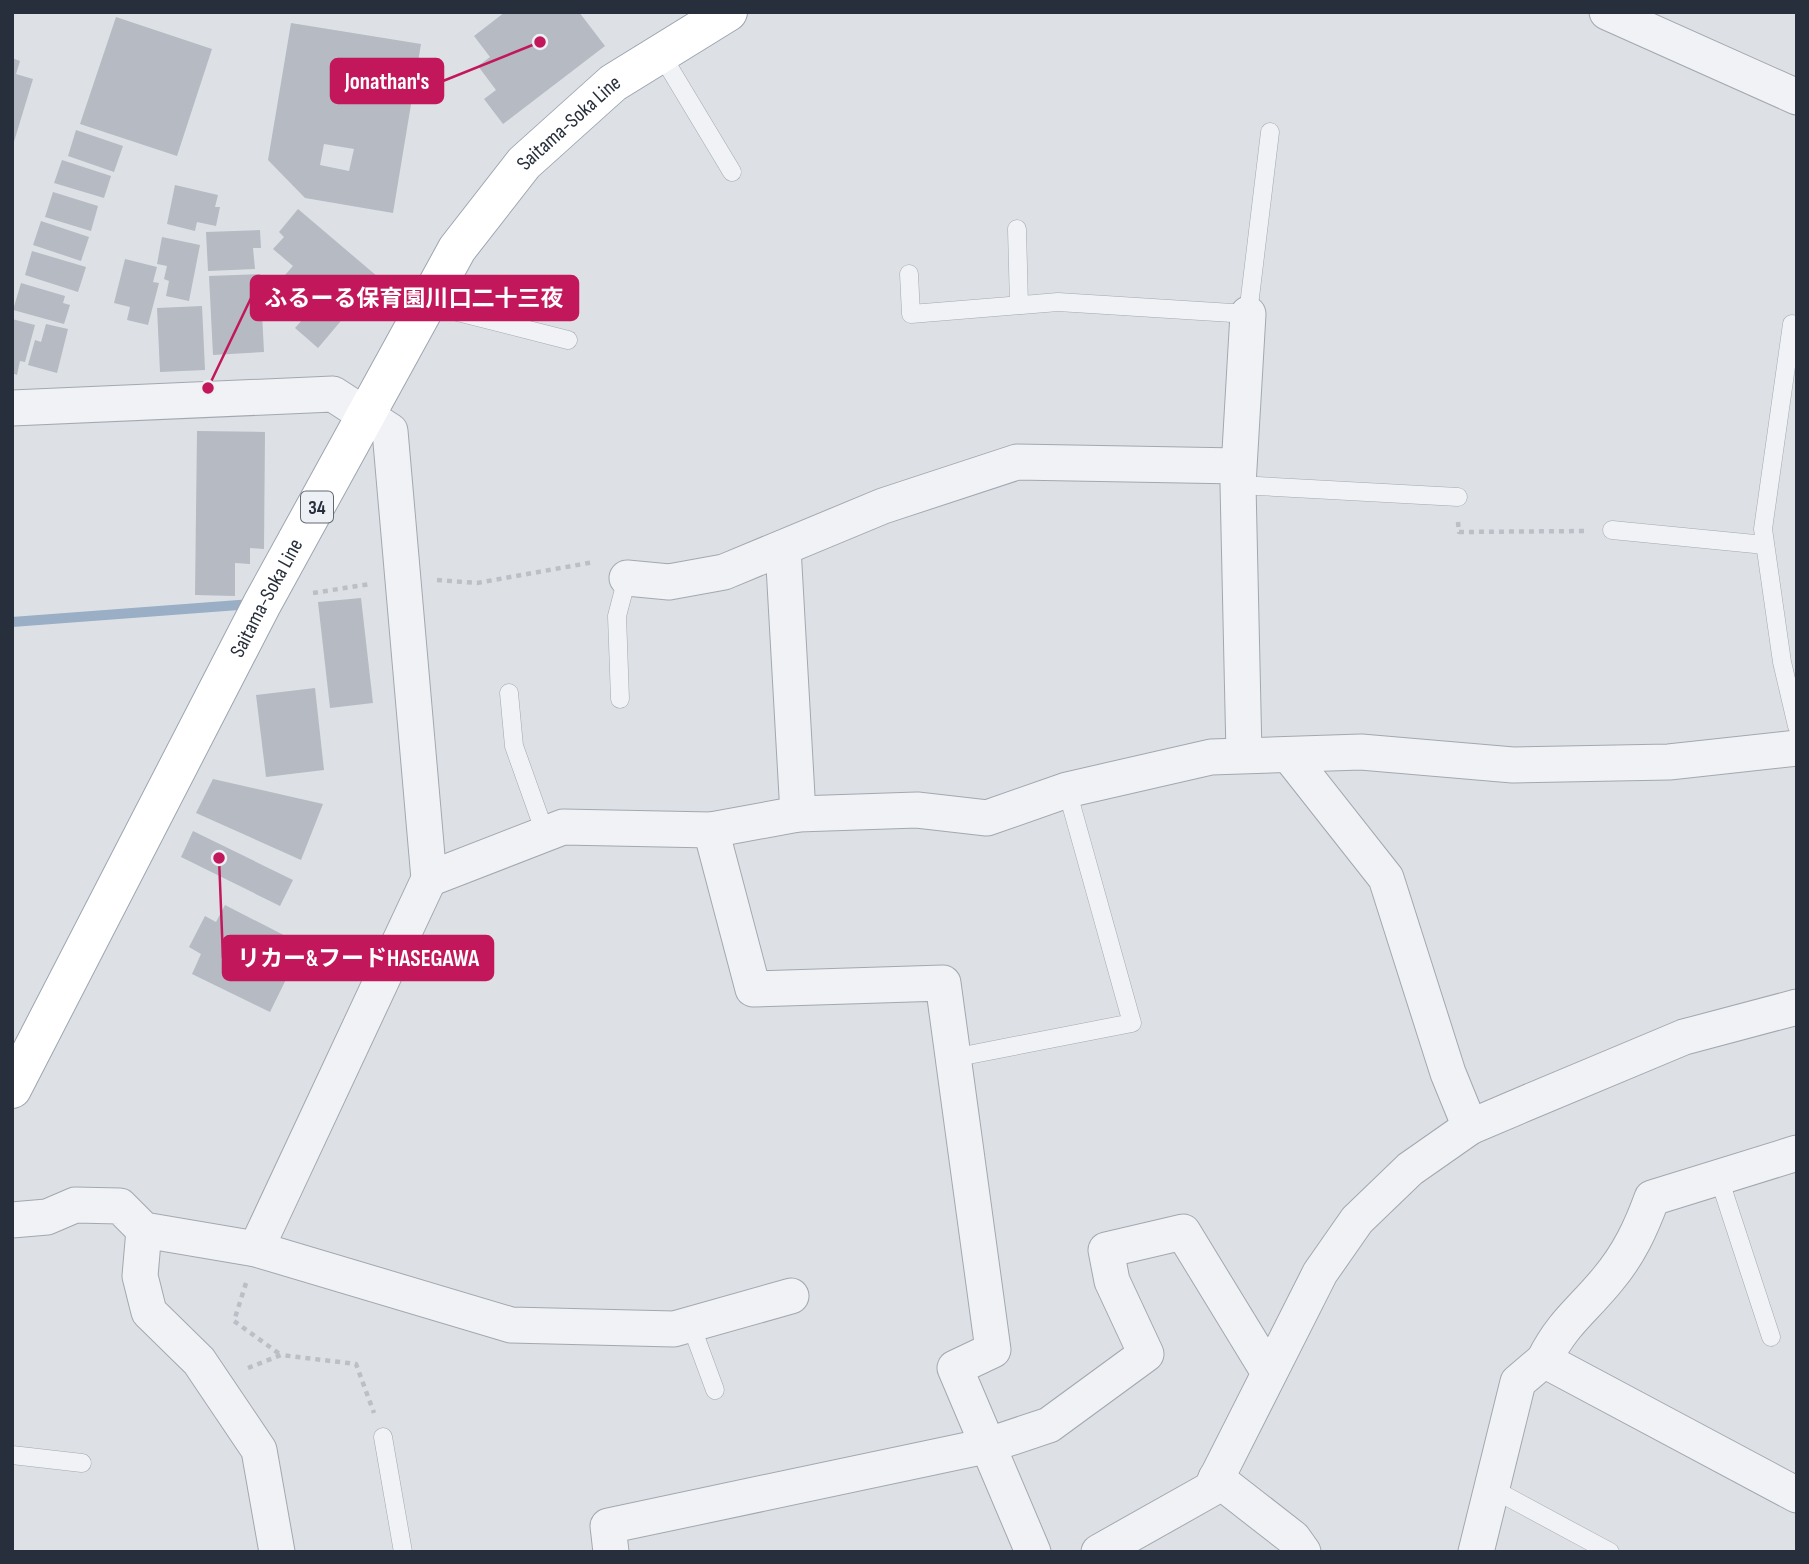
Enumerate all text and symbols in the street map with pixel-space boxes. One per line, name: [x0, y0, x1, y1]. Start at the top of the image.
callout: Jonathan's: [331, 59, 443, 103]
text: Jonathan's: [344, 68, 430, 96]
street label: Saitama-Soka Line: [511, 70, 625, 175]
callout: ふるーる保育園川口二十三夜: [251, 276, 578, 320]
text: ふるーる保育園川口二十三夜: [265, 285, 564, 313]
road number: 34: [301, 492, 333, 522]
street label: Saitama-Soka Line: [225, 534, 308, 662]
callout: リカー&フードHASEGAWA: [223, 936, 493, 980]
text: リカー&フードHASEGAWA: [237, 945, 480, 973]

